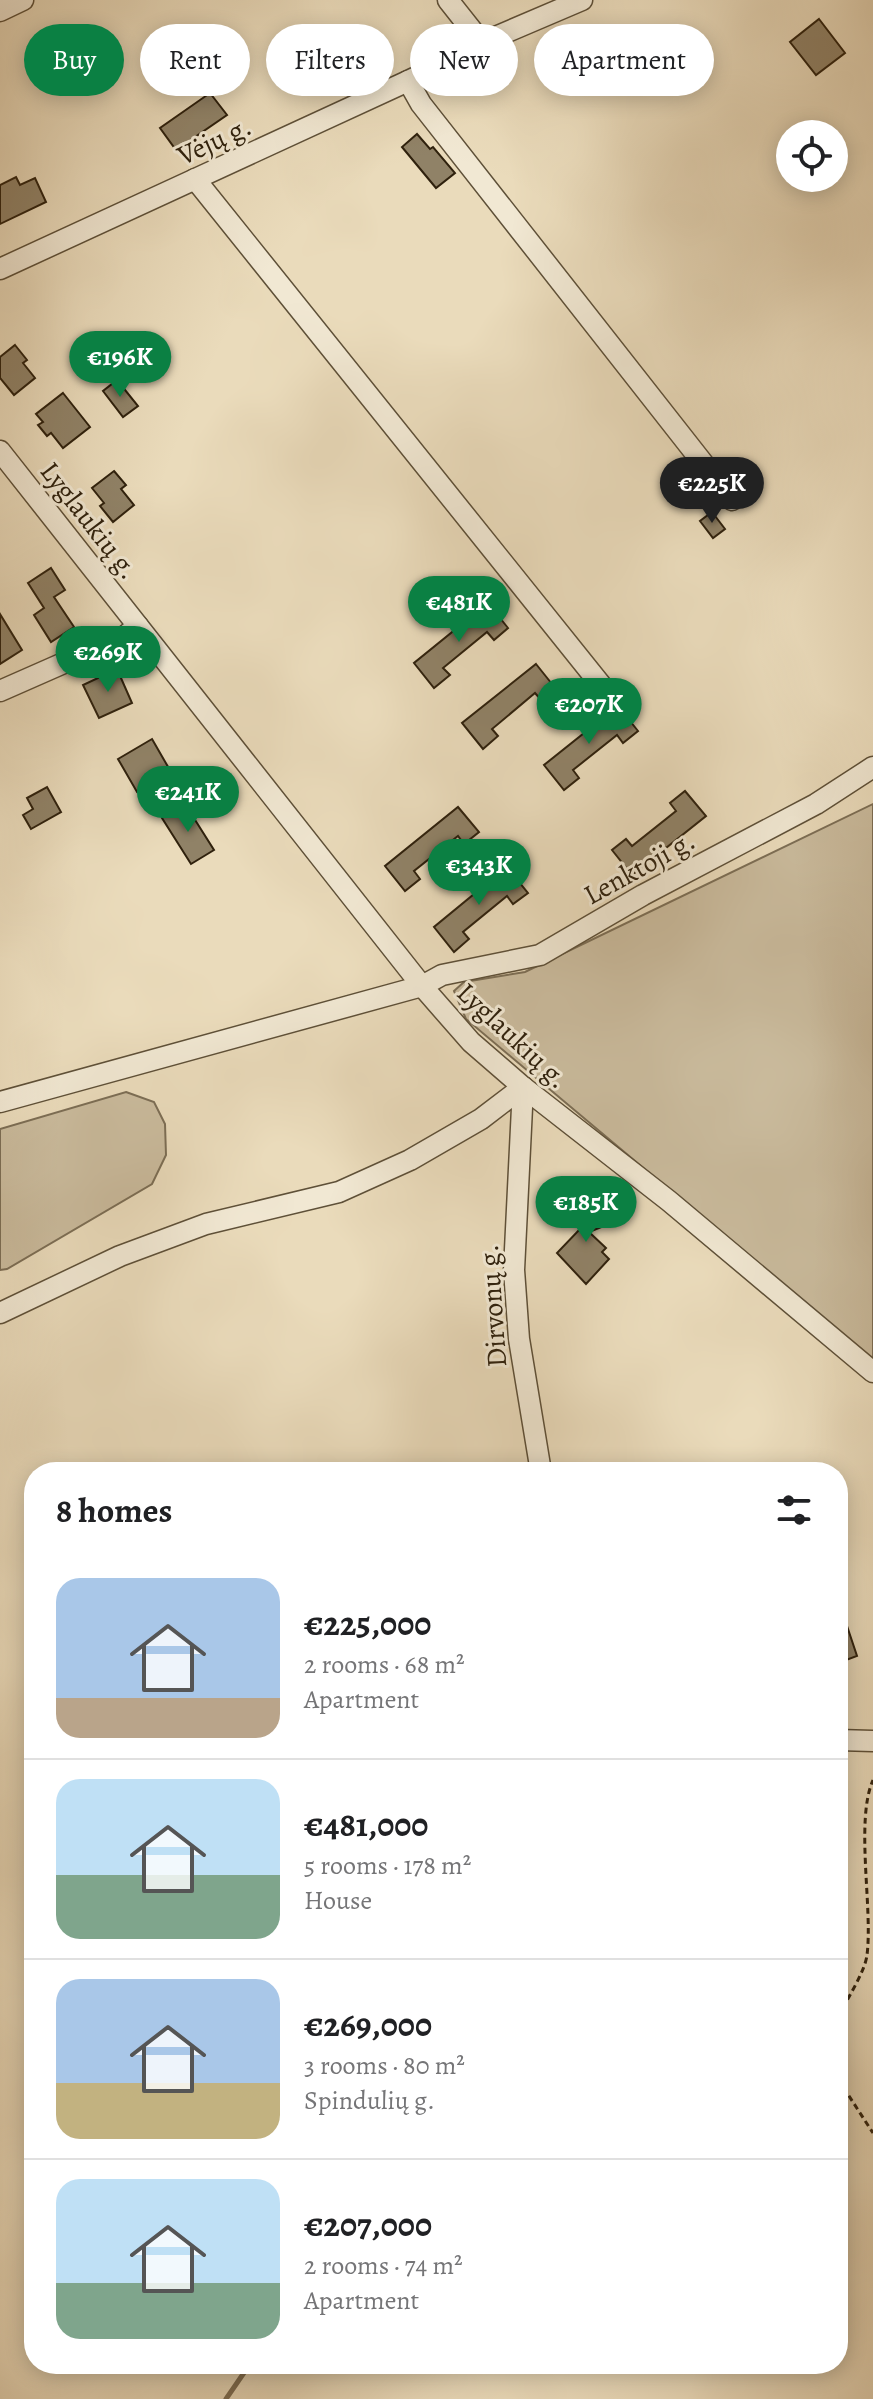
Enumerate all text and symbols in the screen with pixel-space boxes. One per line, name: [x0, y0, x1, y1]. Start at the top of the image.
chip: Buy: [24, 24, 124, 96]
chip: Rent: [140, 24, 250, 96]
chip: Filters: [266, 24, 394, 96]
chip: New: [410, 24, 518, 96]
chip: Apartment: [534, 24, 714, 96]
street label: Vėjų g.: [170, 107, 258, 175]
map controls: [776, 120, 848, 192]
button: locate: [776, 120, 848, 192]
pin: €196K: [64, 331, 176, 399]
text: €196K: [87, 339, 153, 374]
street label: Lyglaukių g.: [31, 454, 147, 587]
pin: €225K: [656, 457, 768, 525]
text: €225K: [678, 465, 746, 500]
pin: €481K: [403, 576, 515, 644]
text: €481K: [426, 584, 492, 619]
pin: €269K: [52, 626, 164, 694]
text: €269K: [74, 634, 142, 669]
pin: €207K: [533, 678, 645, 746]
text: €207K: [555, 686, 623, 721]
pin: €241K: [132, 766, 244, 834]
text: €241K: [155, 774, 221, 809]
street label: Lenktoji g.: [577, 822, 702, 914]
pin: €343K: [423, 839, 535, 907]
text: €343K: [446, 847, 512, 882]
street label: Lyglaukių g.: [448, 974, 576, 1097]
pin: €185K: [530, 1176, 642, 1244]
text: €185K: [554, 1184, 618, 1219]
street label: Dirvonų g.: [470, 1243, 516, 1369]
text: 8 homes: [56, 1487, 172, 1534]
icon: filters: [772, 1488, 816, 1532]
text: €225,000: [304, 1600, 431, 1647]
icon: home: [120, 1610, 216, 1706]
text: 2 rooms · 68 m²: [304, 1647, 465, 1682]
text: Apartment: [304, 1682, 419, 1717]
text: €481,000: [304, 1801, 428, 1848]
icon: home: [120, 1811, 216, 1907]
text: 5 rooms · 178 m²: [304, 1848, 471, 1883]
text: House: [304, 1883, 372, 1918]
text: €269,000: [304, 2001, 432, 2048]
icon: home: [120, 2011, 216, 2107]
text: 3 rooms · 80 m²: [304, 2048, 465, 2083]
text: Spindulių g.: [304, 2083, 435, 2118]
text: €207,000: [304, 2201, 432, 2248]
icon: home: [120, 2211, 216, 2307]
text: 2 rooms · 74 m²: [304, 2248, 463, 2283]
text: Apartment: [304, 2283, 419, 2318]

